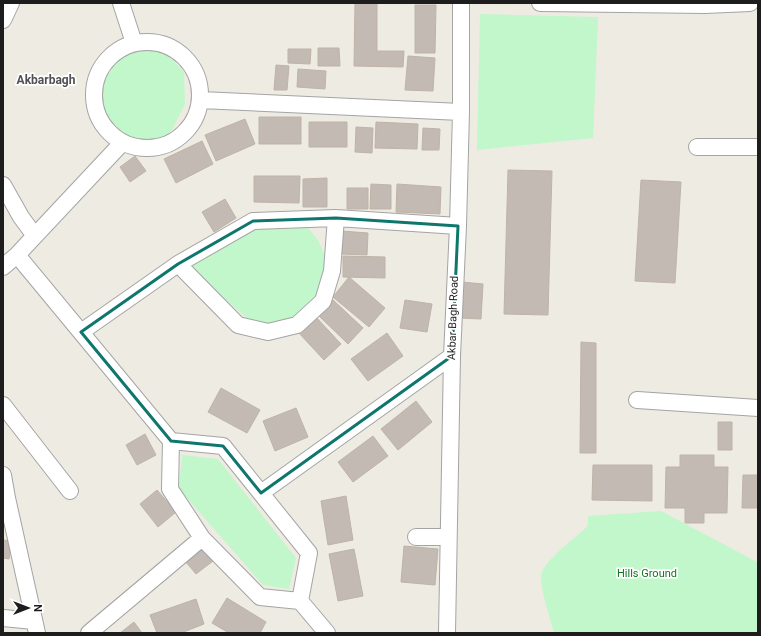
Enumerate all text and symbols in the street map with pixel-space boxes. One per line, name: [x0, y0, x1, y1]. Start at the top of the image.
district label: Akbarbagh: [17, 73, 76, 87]
street label: Akbar Bagh Road: [445, 276, 461, 360]
park label: Hills Ground: [617, 567, 677, 580]
north arrow: [8, 588, 48, 628]
text: N: [31, 604, 44, 612]

